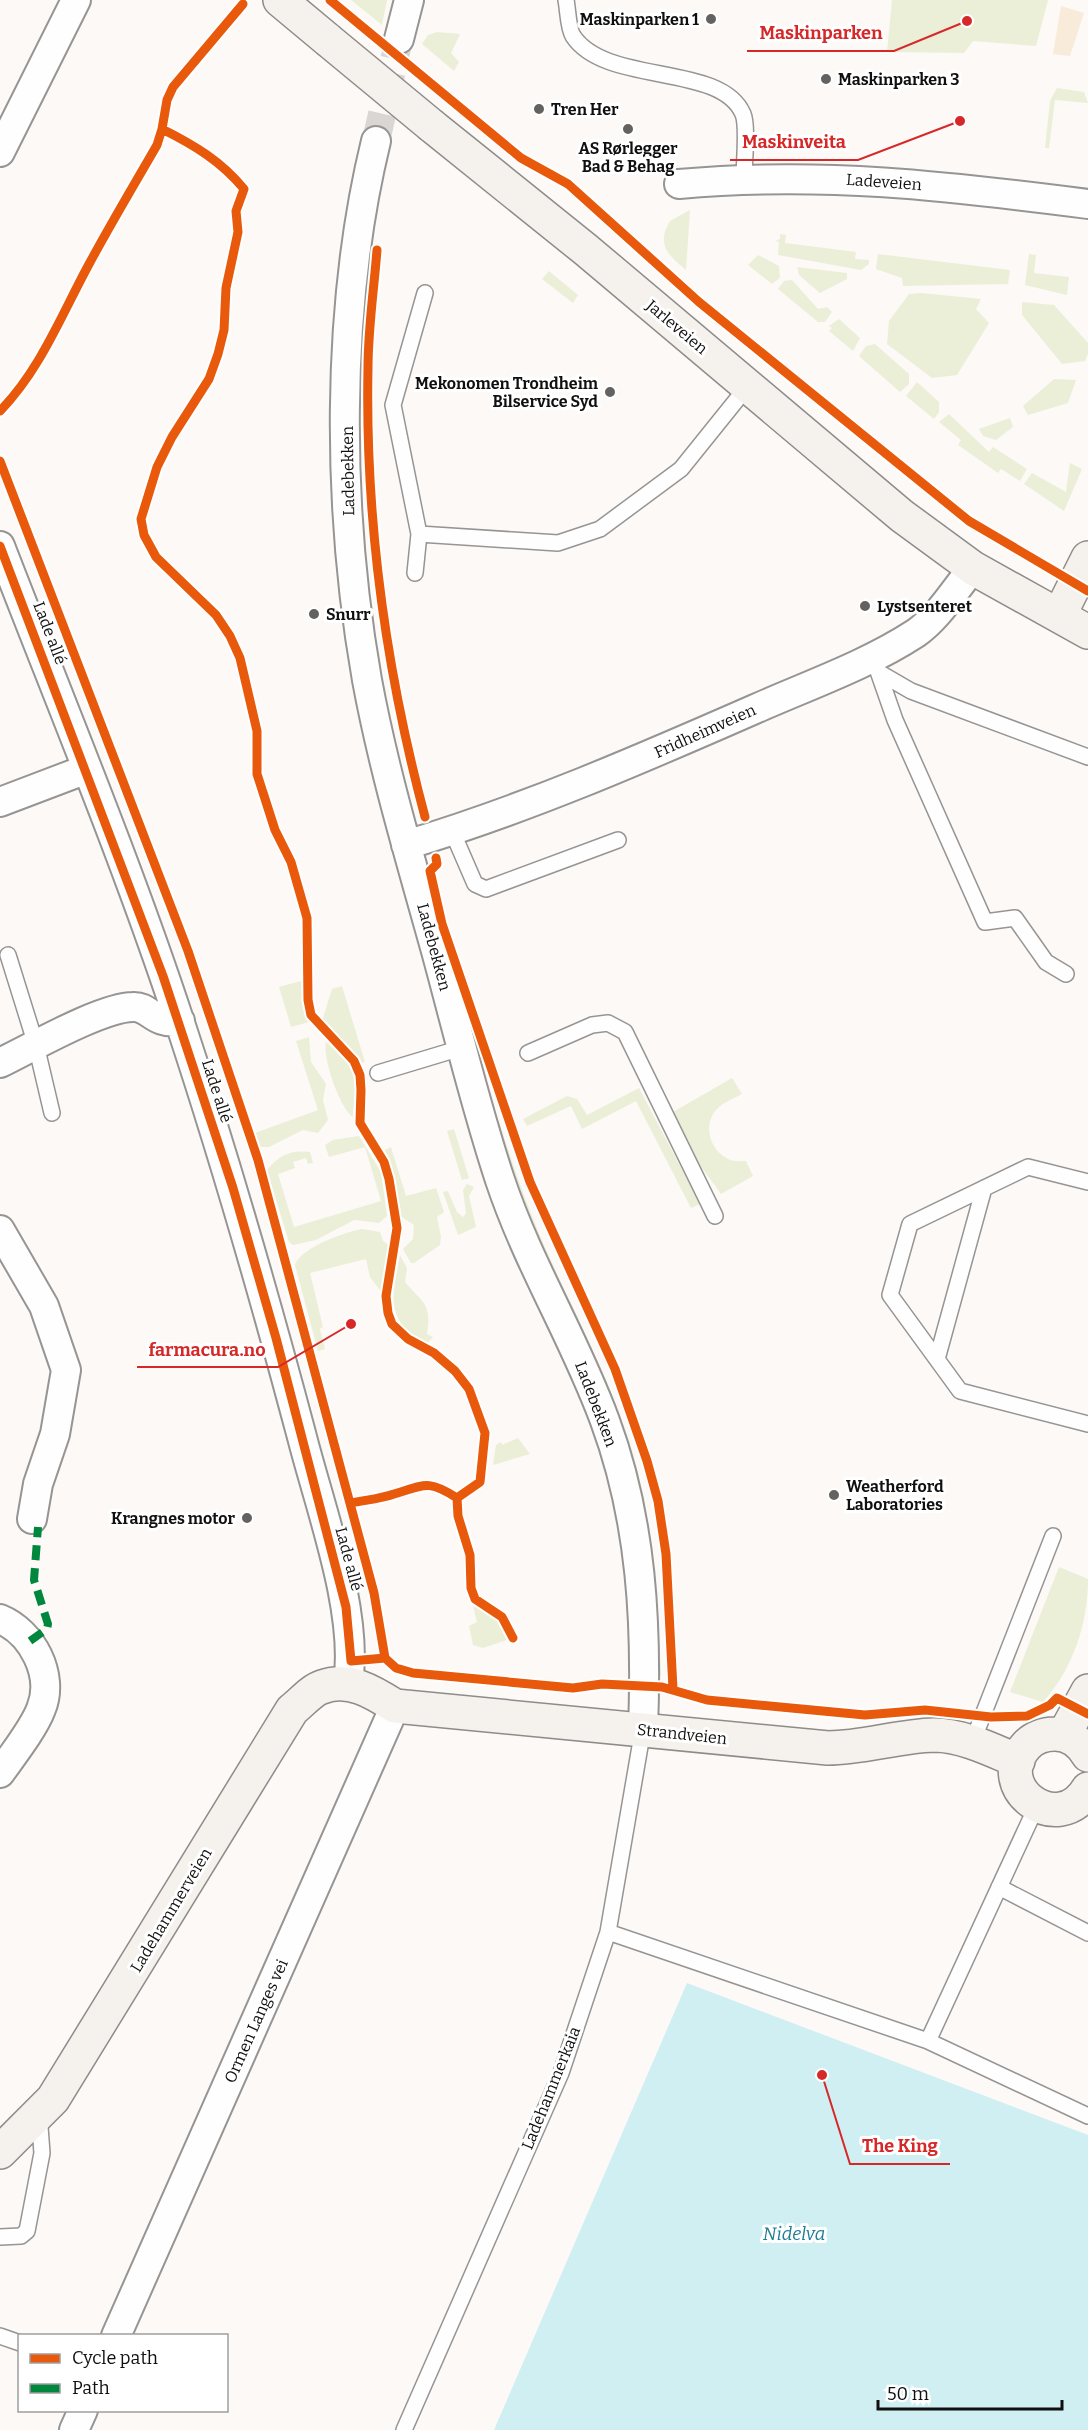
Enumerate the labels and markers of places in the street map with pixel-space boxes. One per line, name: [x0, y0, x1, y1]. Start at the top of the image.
place label: Maskinparken 1: [580, 10, 699, 29]
marker: Maskinparken 1: [704, 12, 718, 26]
callout: Maskinparken: [747, 15, 894, 51]
place label: Maskinparken 3: [838, 70, 959, 89]
marker: Maskinparken 3: [819, 72, 833, 86]
place label: Tren Her: [551, 100, 619, 119]
marker: Tren Her: [532, 102, 546, 116]
marker: AS Rørlegger Bad & Behag: [621, 122, 635, 136]
callout: Maskinveita: [730, 124, 858, 160]
place label: AS Rørlegger Bad & Behag: [579, 139, 678, 176]
place label: Mekonomen Trondheim Bilservice Syd: [415, 374, 599, 411]
marker: Mekonomen Trondheim Bilservice Syd: [603, 385, 617, 399]
place label: Lystsenteret: [877, 597, 973, 616]
marker: Lystsenteret: [858, 599, 872, 613]
place label: Snurr: [326, 605, 371, 624]
marker: Snurr: [307, 607, 321, 621]
callout: farmacura.no: [137, 1331, 278, 1367]
place label: Weatherford Laboratories: [846, 1477, 944, 1514]
marker: Weatherford Laboratories: [827, 1488, 841, 1502]
place label: Krangnes motor: [111, 1509, 235, 1528]
marker: Krangnes motor: [240, 1511, 254, 1525]
callout: The King: [850, 2128, 950, 2164]

